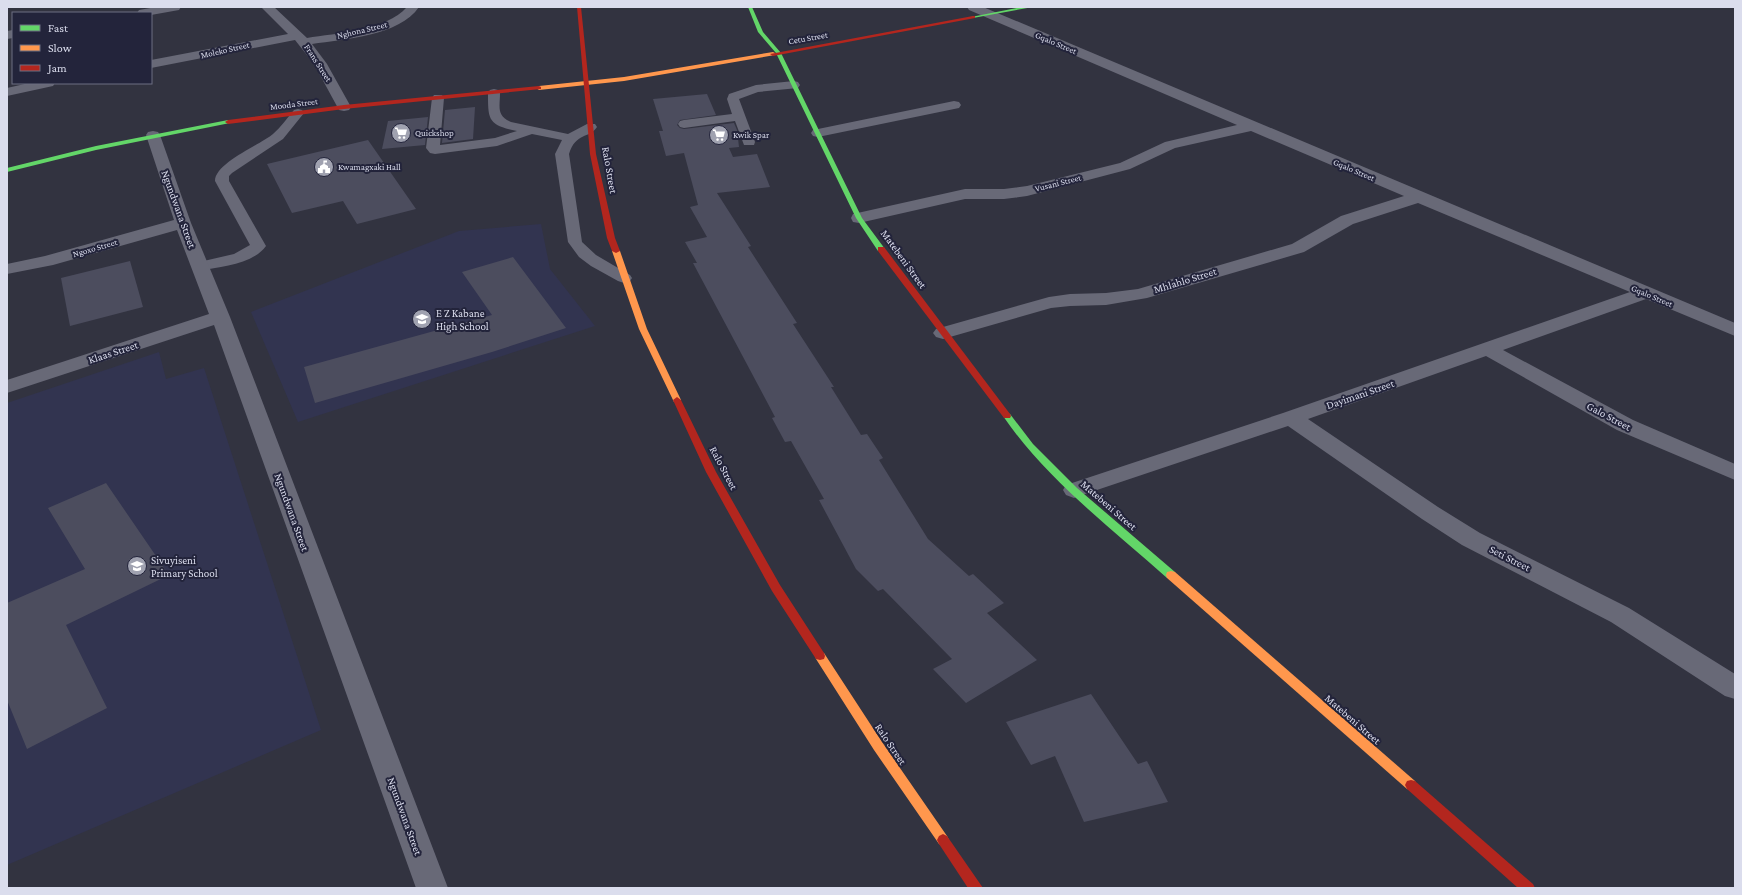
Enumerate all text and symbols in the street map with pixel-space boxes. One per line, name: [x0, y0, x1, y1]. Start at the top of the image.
legend: [12, 12, 152, 84]
street label: Nghona Street: [336, 19, 389, 41]
text: Fast: [48, 21, 69, 35]
street label: Cetu Street: [788, 29, 829, 46]
street label: Gqalo Street: [1034, 30, 1079, 57]
street label: Moleko Street: [200, 39, 251, 60]
text: Slow: [48, 41, 72, 55]
street label: Frans Street: [302, 42, 334, 84]
text: Jam: [47, 61, 67, 75]
street label: Mooda Street: [270, 96, 319, 112]
supermarket icon: Quickshop: [390, 122, 412, 144]
supermarket icon: Kwik Spar: [708, 124, 730, 146]
place label: Quickshop: [415, 128, 454, 138]
place label: Kwik Spar: [733, 130, 770, 140]
street label: Ralo Street: [600, 146, 620, 195]
public building icon: Kwamagxaki Hall: [313, 156, 335, 178]
street label: Gqalo Street: [1332, 157, 1377, 184]
place label: Kwamagxaki Hall: [338, 162, 401, 172]
street label: Ngundwana Street: [158, 168, 199, 250]
street label: Vusani Street: [1034, 172, 1083, 194]
street label: Matebeni Street: [879, 227, 930, 291]
street label: Ngoxo Street: [72, 237, 119, 259]
street label: Mhlahlo Street: [1152, 265, 1218, 295]
street label: Gqalo Street: [1630, 283, 1675, 310]
place label: E Z Kabane High School: [436, 307, 489, 333]
school or university icon: E Z Kabane High School: [411, 308, 433, 330]
street label: Klaas Street: [87, 338, 140, 366]
street label: Dayimani Street: [1325, 377, 1396, 412]
street label: Galo Street: [1585, 399, 1633, 433]
street label: Ralo Street: [708, 444, 741, 492]
street label: Ngundwana Street: [271, 471, 312, 553]
street label: Matebeni Street: [1079, 478, 1139, 533]
street label: Seti Street: [1488, 543, 1533, 574]
place label: Sivuyiseni Primary School: [151, 554, 218, 580]
school or university icon: Sivuyiseni Primary School: [126, 555, 148, 577]
street label: Matebeni Street: [1323, 692, 1383, 747]
street label: Ralo Street: [873, 721, 909, 767]
street label: Ngundwana Street: [384, 775, 425, 857]

